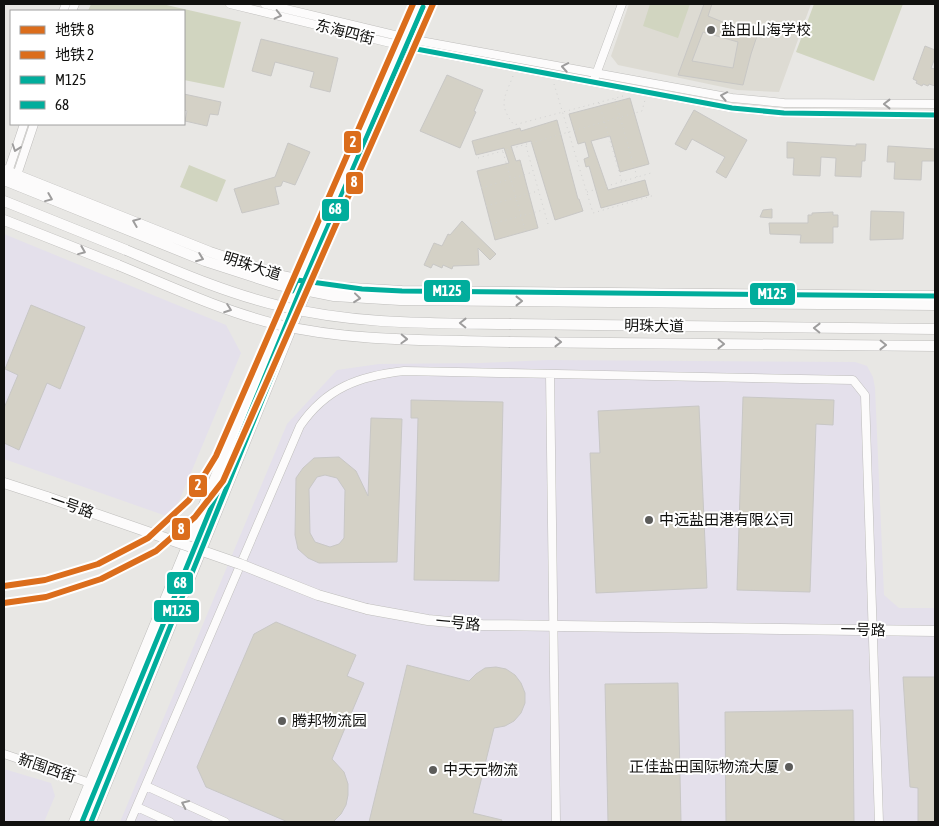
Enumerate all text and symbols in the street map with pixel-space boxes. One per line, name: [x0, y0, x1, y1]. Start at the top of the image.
one-way arrow: [273, 9, 282, 20]
legend: [10, 10, 185, 125]
street label: 东海四街: [314, 16, 376, 47]
text: 地铁 8: [55, 21, 94, 38]
place label: 盐田山海学校: [721, 21, 811, 38]
marker: 盐田山海学校: [705, 24, 717, 36]
text: 地铁 2: [55, 46, 94, 63]
one-way arrow: [560, 62, 569, 72]
text: M125: [55, 71, 86, 88]
one-way arrow: [720, 92, 729, 102]
text: 68: [55, 96, 69, 113]
one-way arrow: [882, 99, 890, 109]
line badge: 2: [343, 130, 362, 154]
text: 2: [350, 134, 357, 150]
one-way arrow: [12, 143, 22, 151]
line badge: 8: [345, 171, 364, 195]
text: 8: [351, 174, 358, 190]
one-way arrow: [44, 192, 53, 202]
line badge: 68: [321, 198, 350, 222]
text: 68: [328, 201, 342, 217]
one-way arrow: [132, 218, 141, 229]
one-way arrow: [77, 245, 85, 255]
street label: 明珠大道: [221, 248, 283, 283]
one-way arrow: [195, 252, 204, 263]
line badge: M125: [423, 279, 471, 303]
line badge: M125: [749, 282, 796, 306]
text: M125: [432, 283, 462, 299]
text: M125: [757, 286, 787, 302]
one-way arrow: [353, 292, 361, 303]
one-way arrow: [516, 296, 524, 307]
one-way arrow: [223, 303, 232, 313]
street label: 明珠大道: [624, 316, 684, 335]
one-way arrow: [458, 318, 466, 328]
one-way arrow: [812, 323, 820, 333]
one-way arrow: [401, 334, 409, 344]
one-way arrow: [555, 337, 563, 347]
one-way arrow: [718, 339, 725, 349]
one-way arrow: [880, 340, 888, 350]
line badge: 2: [188, 474, 208, 498]
text: 2: [195, 477, 202, 493]
street label: 一号路: [48, 490, 96, 521]
place label: 中远盐田港有限公司: [659, 511, 794, 528]
marker: 中远盐田港有限公司: [643, 514, 655, 526]
line badge: 8: [171, 517, 191, 541]
text: 8: [178, 521, 185, 537]
line badge: 68: [166, 571, 194, 595]
text: 68: [173, 575, 187, 591]
line badge: M125: [153, 599, 200, 623]
text: M125: [162, 603, 192, 619]
street label: 一号路: [435, 612, 481, 633]
street label: 一号路: [840, 621, 886, 638]
place label: 腾邦物流园: [292, 712, 367, 729]
marker: 腾邦物流园: [276, 715, 288, 727]
street label: 新围西街: [16, 750, 78, 785]
place label: 正佳盐田国际物流大厦: [629, 758, 779, 775]
place label: 中天元物流: [443, 761, 518, 778]
marker: 正佳盐田国际物流大厦: [783, 761, 795, 773]
marker: 中天元物流: [427, 764, 439, 776]
one-way arrow: [181, 800, 190, 811]

